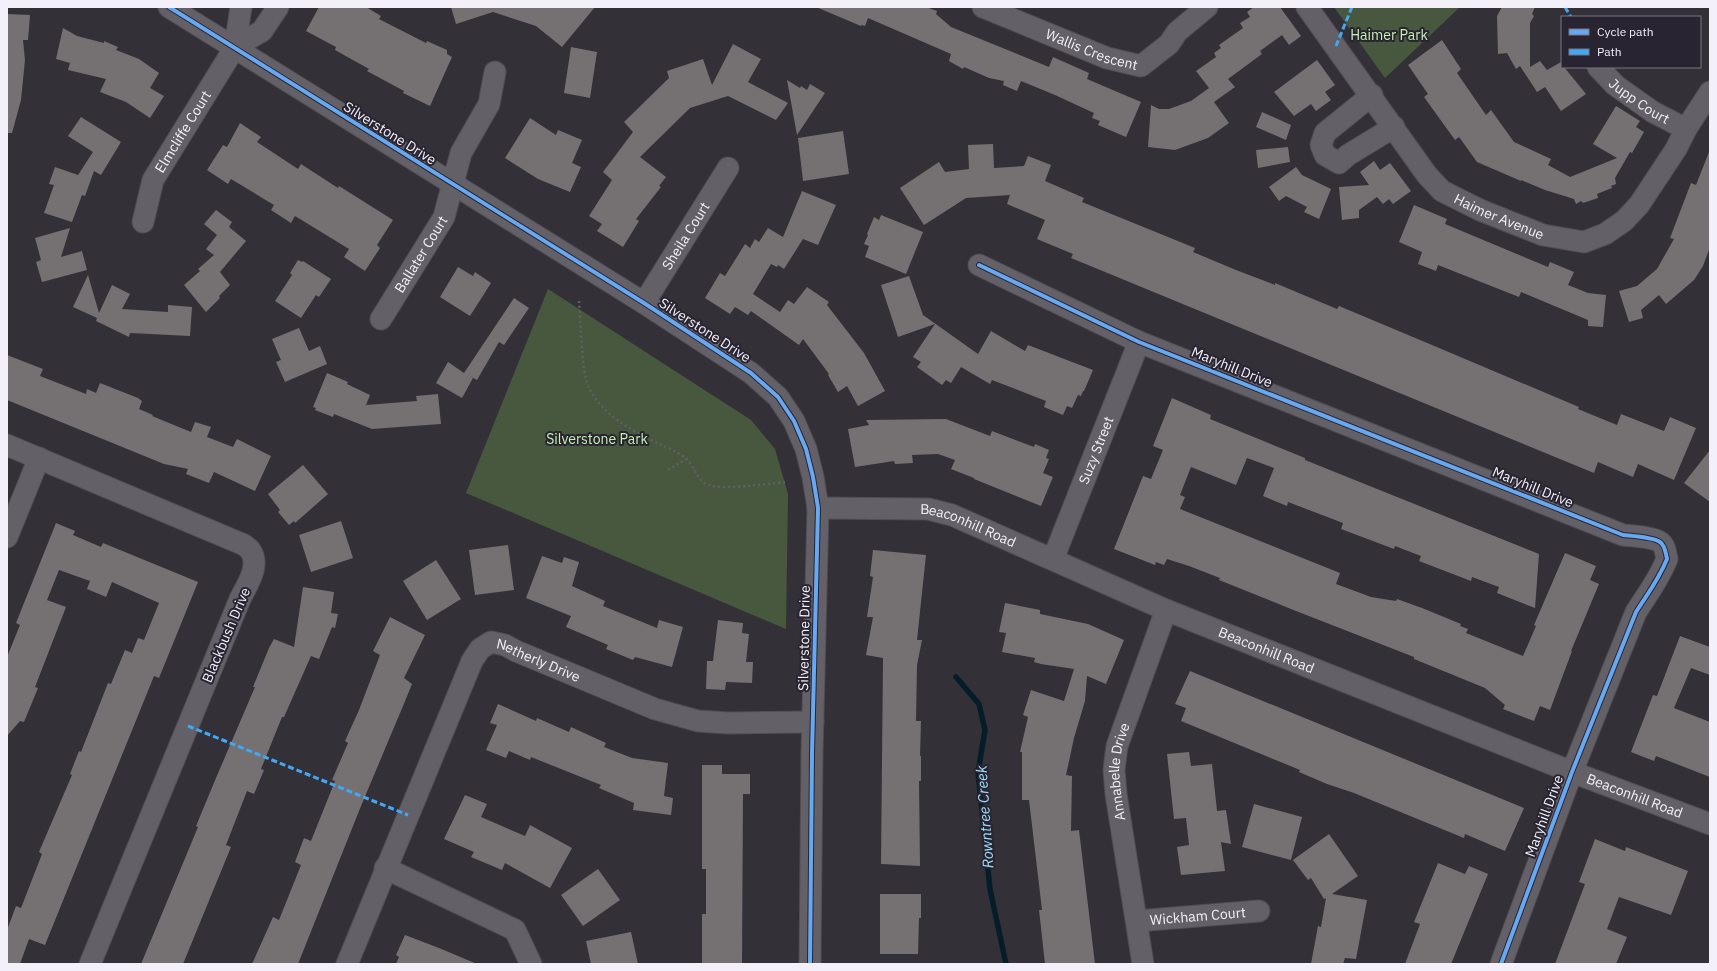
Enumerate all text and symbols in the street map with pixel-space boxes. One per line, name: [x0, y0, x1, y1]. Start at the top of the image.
legend: [1561, 16, 1701, 68]
text: Cycle path: [1597, 24, 1654, 39]
street label: Wallis Crescent: [1043, 25, 1140, 74]
park label: Haimer Park: [1350, 26, 1428, 44]
text: Path: [1597, 44, 1622, 59]
street label: Jupp Court: [1605, 75, 1673, 128]
street label: Elmcliffe Court: [151, 87, 215, 176]
street label: Silverstone Drive: [340, 97, 440, 169]
street label: Haimer Avenue: [1451, 189, 1547, 244]
street label: Sheila Court: [658, 199, 714, 273]
street label: Ballater Court: [390, 212, 452, 296]
street label: Silverstone Drive: [656, 294, 755, 367]
street label: Maryhill Drive: [1189, 343, 1275, 392]
street label: Suzy Street: [1075, 414, 1118, 487]
park label: Silverstone Park: [546, 430, 648, 448]
street label: Maryhill Drive: [1490, 463, 1576, 512]
street label: Beaconhill Road: [920, 500, 1019, 551]
street label: Blackbush Drive: [198, 584, 254, 685]
street label: Silverstone Drive: [794, 585, 814, 691]
street label: Beaconhill Road: [1216, 623, 1317, 677]
street label: Netherly Drive: [495, 634, 583, 686]
street label: Annabelle Drive: [1105, 720, 1134, 822]
water label: Rowntree Creek: [971, 765, 998, 869]
street label: Beaconhill Road: [1584, 769, 1685, 822]
street label: Maryhill Drive: [1521, 772, 1567, 859]
street label: Wickham Court: [1149, 903, 1246, 929]

